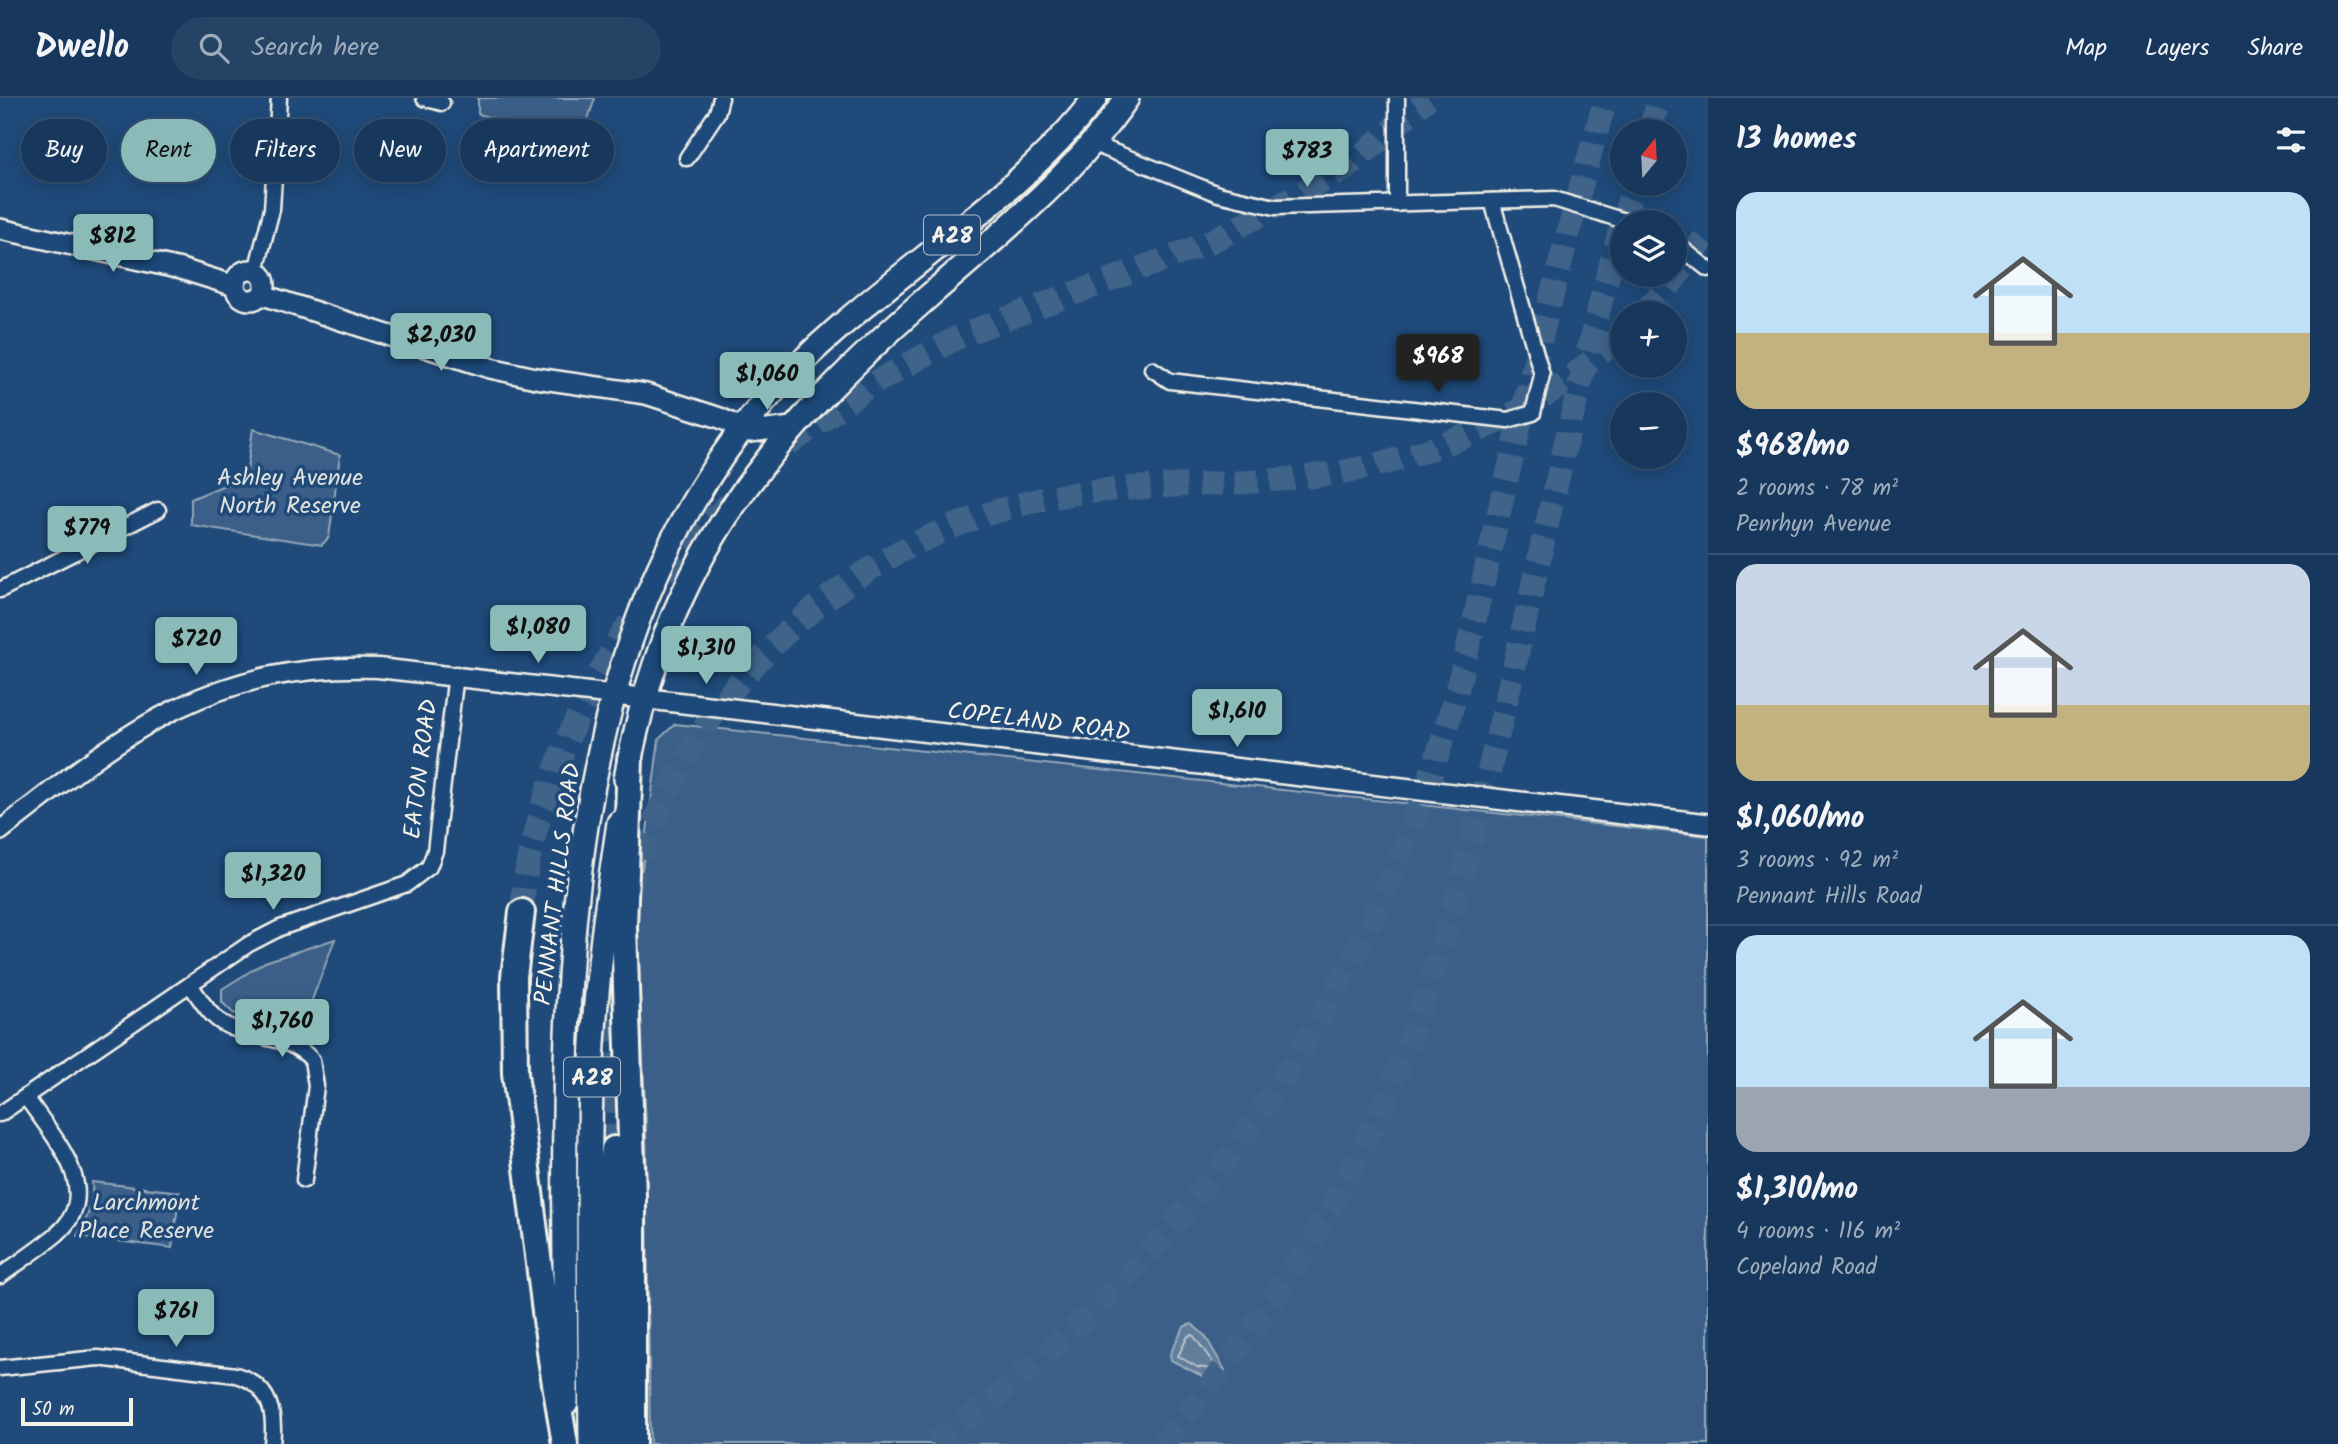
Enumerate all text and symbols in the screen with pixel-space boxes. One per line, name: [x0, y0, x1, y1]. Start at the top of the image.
search box: [171, 17, 661, 80]
text: Dwello: [35, 22, 129, 75]
text: Search here: [251, 27, 379, 69]
icon: search: [195, 29, 233, 67]
text: Map: [2065, 29, 2107, 68]
text: Layers: [2145, 29, 2209, 68]
text: Share: [2247, 29, 2303, 68]
text: 13 homes: [1736, 116, 1857, 164]
chip: Buy: [21, 119, 107, 182]
chip: Rent: [121, 119, 216, 182]
chip: Filters: [230, 119, 340, 182]
chip: New: [354, 119, 446, 182]
chip: Apartment: [460, 119, 614, 182]
north arrow: [1610, 119, 1687, 196]
map controls: [1610, 119, 1687, 469]
icon: filters: [2272, 121, 2310, 159]
pin: $783: [1266, 130, 1348, 189]
text: $783: [1282, 134, 1332, 170]
button: layers: [1610, 210, 1687, 287]
pin: $812: [72, 214, 154, 274]
road number: A28: [924, 216, 980, 254]
text: $812: [89, 219, 137, 255]
icon: home: [1960, 238, 2086, 364]
button: +: [1610, 301, 1687, 378]
pin: $2,030: [384, 314, 498, 373]
text: $2,030: [406, 318, 476, 354]
pin: $968: [1397, 334, 1479, 394]
text: $968: [1412, 339, 1464, 375]
pin: $1,060: [710, 352, 824, 412]
text: $1,060: [736, 357, 798, 393]
button: −: [1610, 392, 1687, 469]
text: $968/mo: [1736, 423, 1850, 471]
park label: Ashley Avenue North Reserve: [217, 459, 363, 526]
text: 2 rooms · 78 m²: [1736, 471, 1898, 507]
pin: $779: [46, 506, 128, 566]
text: Penrhyn Avenue: [1736, 507, 1891, 543]
text: $779: [64, 511, 110, 547]
pin: $1,080: [481, 606, 595, 665]
text: $1,080: [506, 610, 570, 646]
icon: home: [1960, 610, 2086, 736]
pin: $720: [155, 618, 237, 677]
text: $720: [171, 622, 221, 658]
pin: $1,310: [649, 626, 763, 686]
text: $1,310: [677, 631, 735, 667]
pin: $1,610: [1180, 690, 1294, 749]
street label: COPELAND ROAD: [945, 692, 1133, 753]
text: $1,610: [1208, 694, 1266, 730]
street label: EATON ROAD: [394, 697, 449, 841]
street label: PENNANT HILLS ROAD: [524, 761, 593, 1008]
text: $1,060/mo: [1736, 795, 1864, 843]
text: 3 rooms · 92 m²: [1736, 843, 1898, 879]
pin: $1,320: [216, 852, 330, 912]
text: $1,320: [241, 857, 305, 893]
text: Pennant Hills Road: [1736, 879, 1922, 915]
icon: home: [1960, 981, 2086, 1107]
pin: $1,760: [225, 1000, 339, 1059]
text: $1,760: [251, 1004, 313, 1040]
road number: A28: [564, 1058, 620, 1096]
text: $1,310/mo: [1736, 1166, 1858, 1214]
park label: Larchmont Place Reserve: [78, 1184, 214, 1251]
text: 4 rooms · 116 m²: [1736, 1214, 1900, 1250]
text: Copeland Road: [1736, 1250, 1877, 1286]
pin: $761: [135, 1290, 217, 1349]
text: $761: [154, 1294, 198, 1330]
scale bar: [21, 1395, 133, 1427]
text: 50 m: [32, 1395, 74, 1425]

